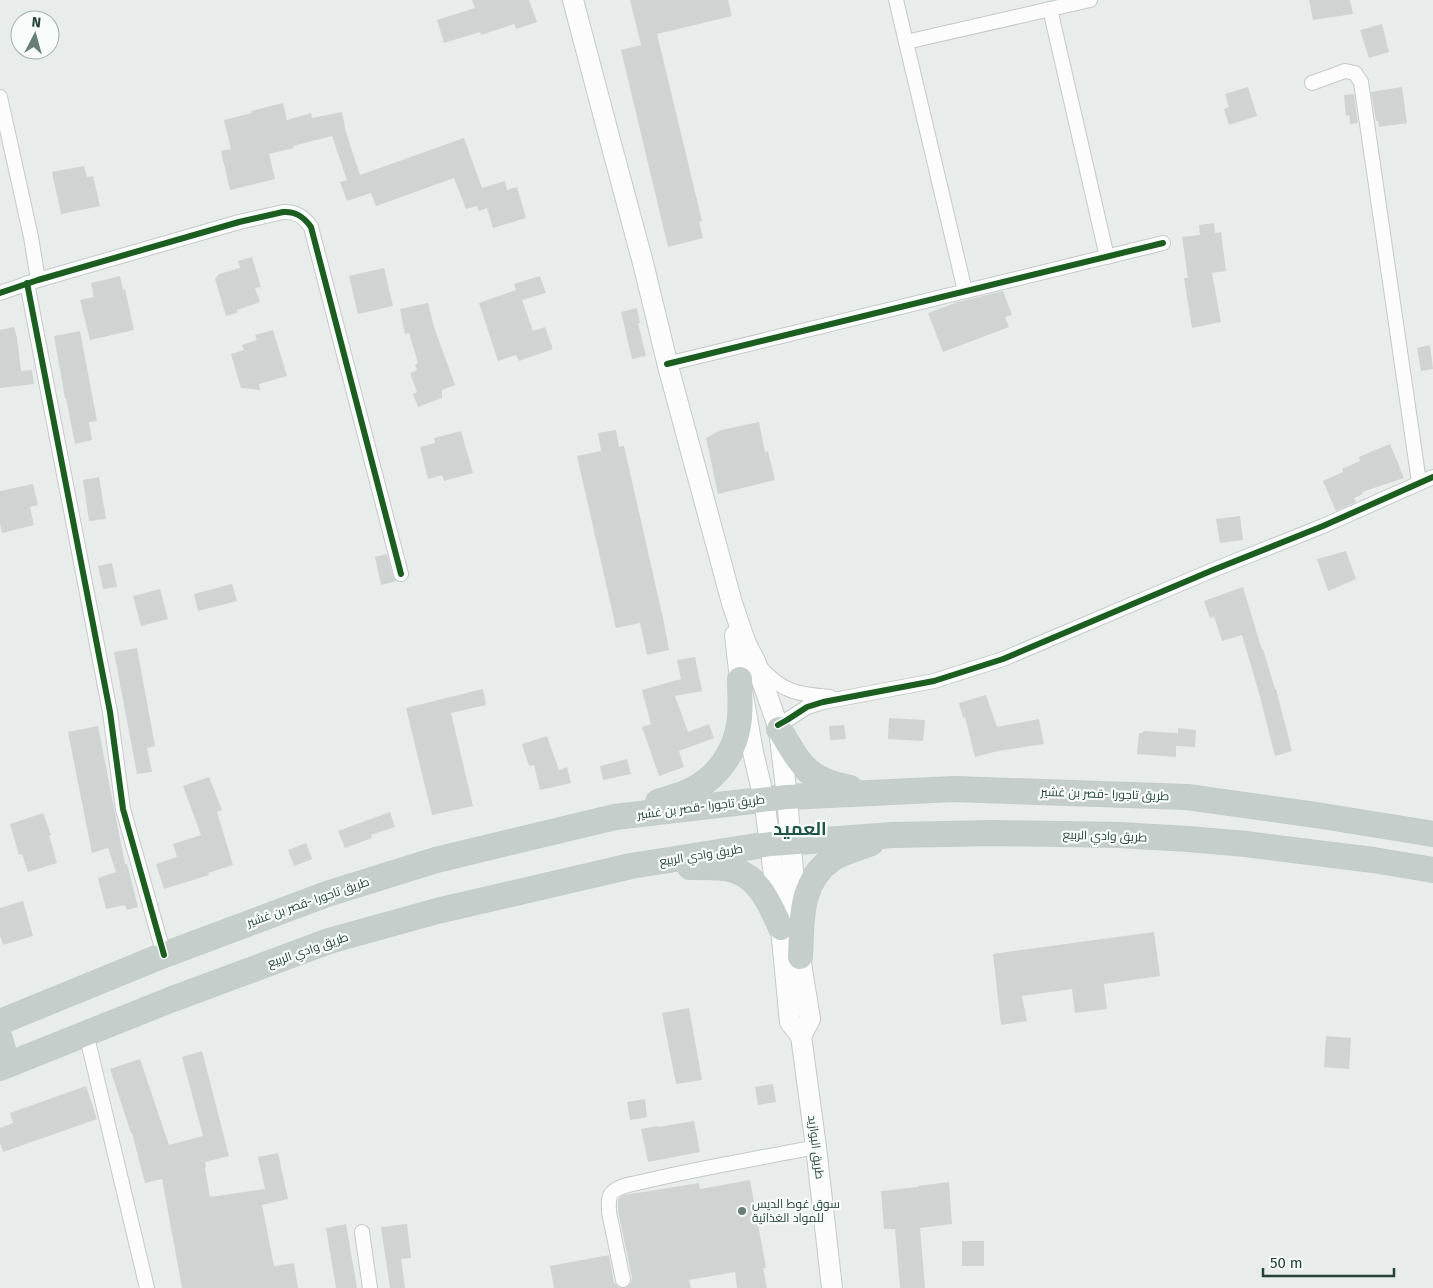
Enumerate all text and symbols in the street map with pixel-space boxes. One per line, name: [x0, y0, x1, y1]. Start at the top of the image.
north arrow: [10, 10, 60, 60]
text: N: [31, 14, 42, 32]
street label: طريق تاجورا -قصر بن غشير: [1040, 785, 1170, 803]
street label: طريق تاجورا -قصر بن غشير: [635, 792, 766, 822]
district label: العميد: [773, 818, 827, 840]
street label: طريق وادي الربيع: [1062, 828, 1148, 847]
street label: طريق وادي الربيع: [658, 841, 744, 871]
street label: طريق تاجورا -قصر بن غشير: [244, 874, 371, 930]
street label: طريق وادي الربيع: [266, 930, 351, 973]
street label: طريق البوازيد: [805, 1114, 827, 1180]
place label: سوق غوط الديس للمواد الغذائية: [752, 1197, 840, 1225]
marker: سوق غوط الديس للمواد الغذائية: [736, 1205, 748, 1217]
scale bar: [1263, 1246, 1394, 1278]
text: 50 m: [1270, 1254, 1303, 1272]

